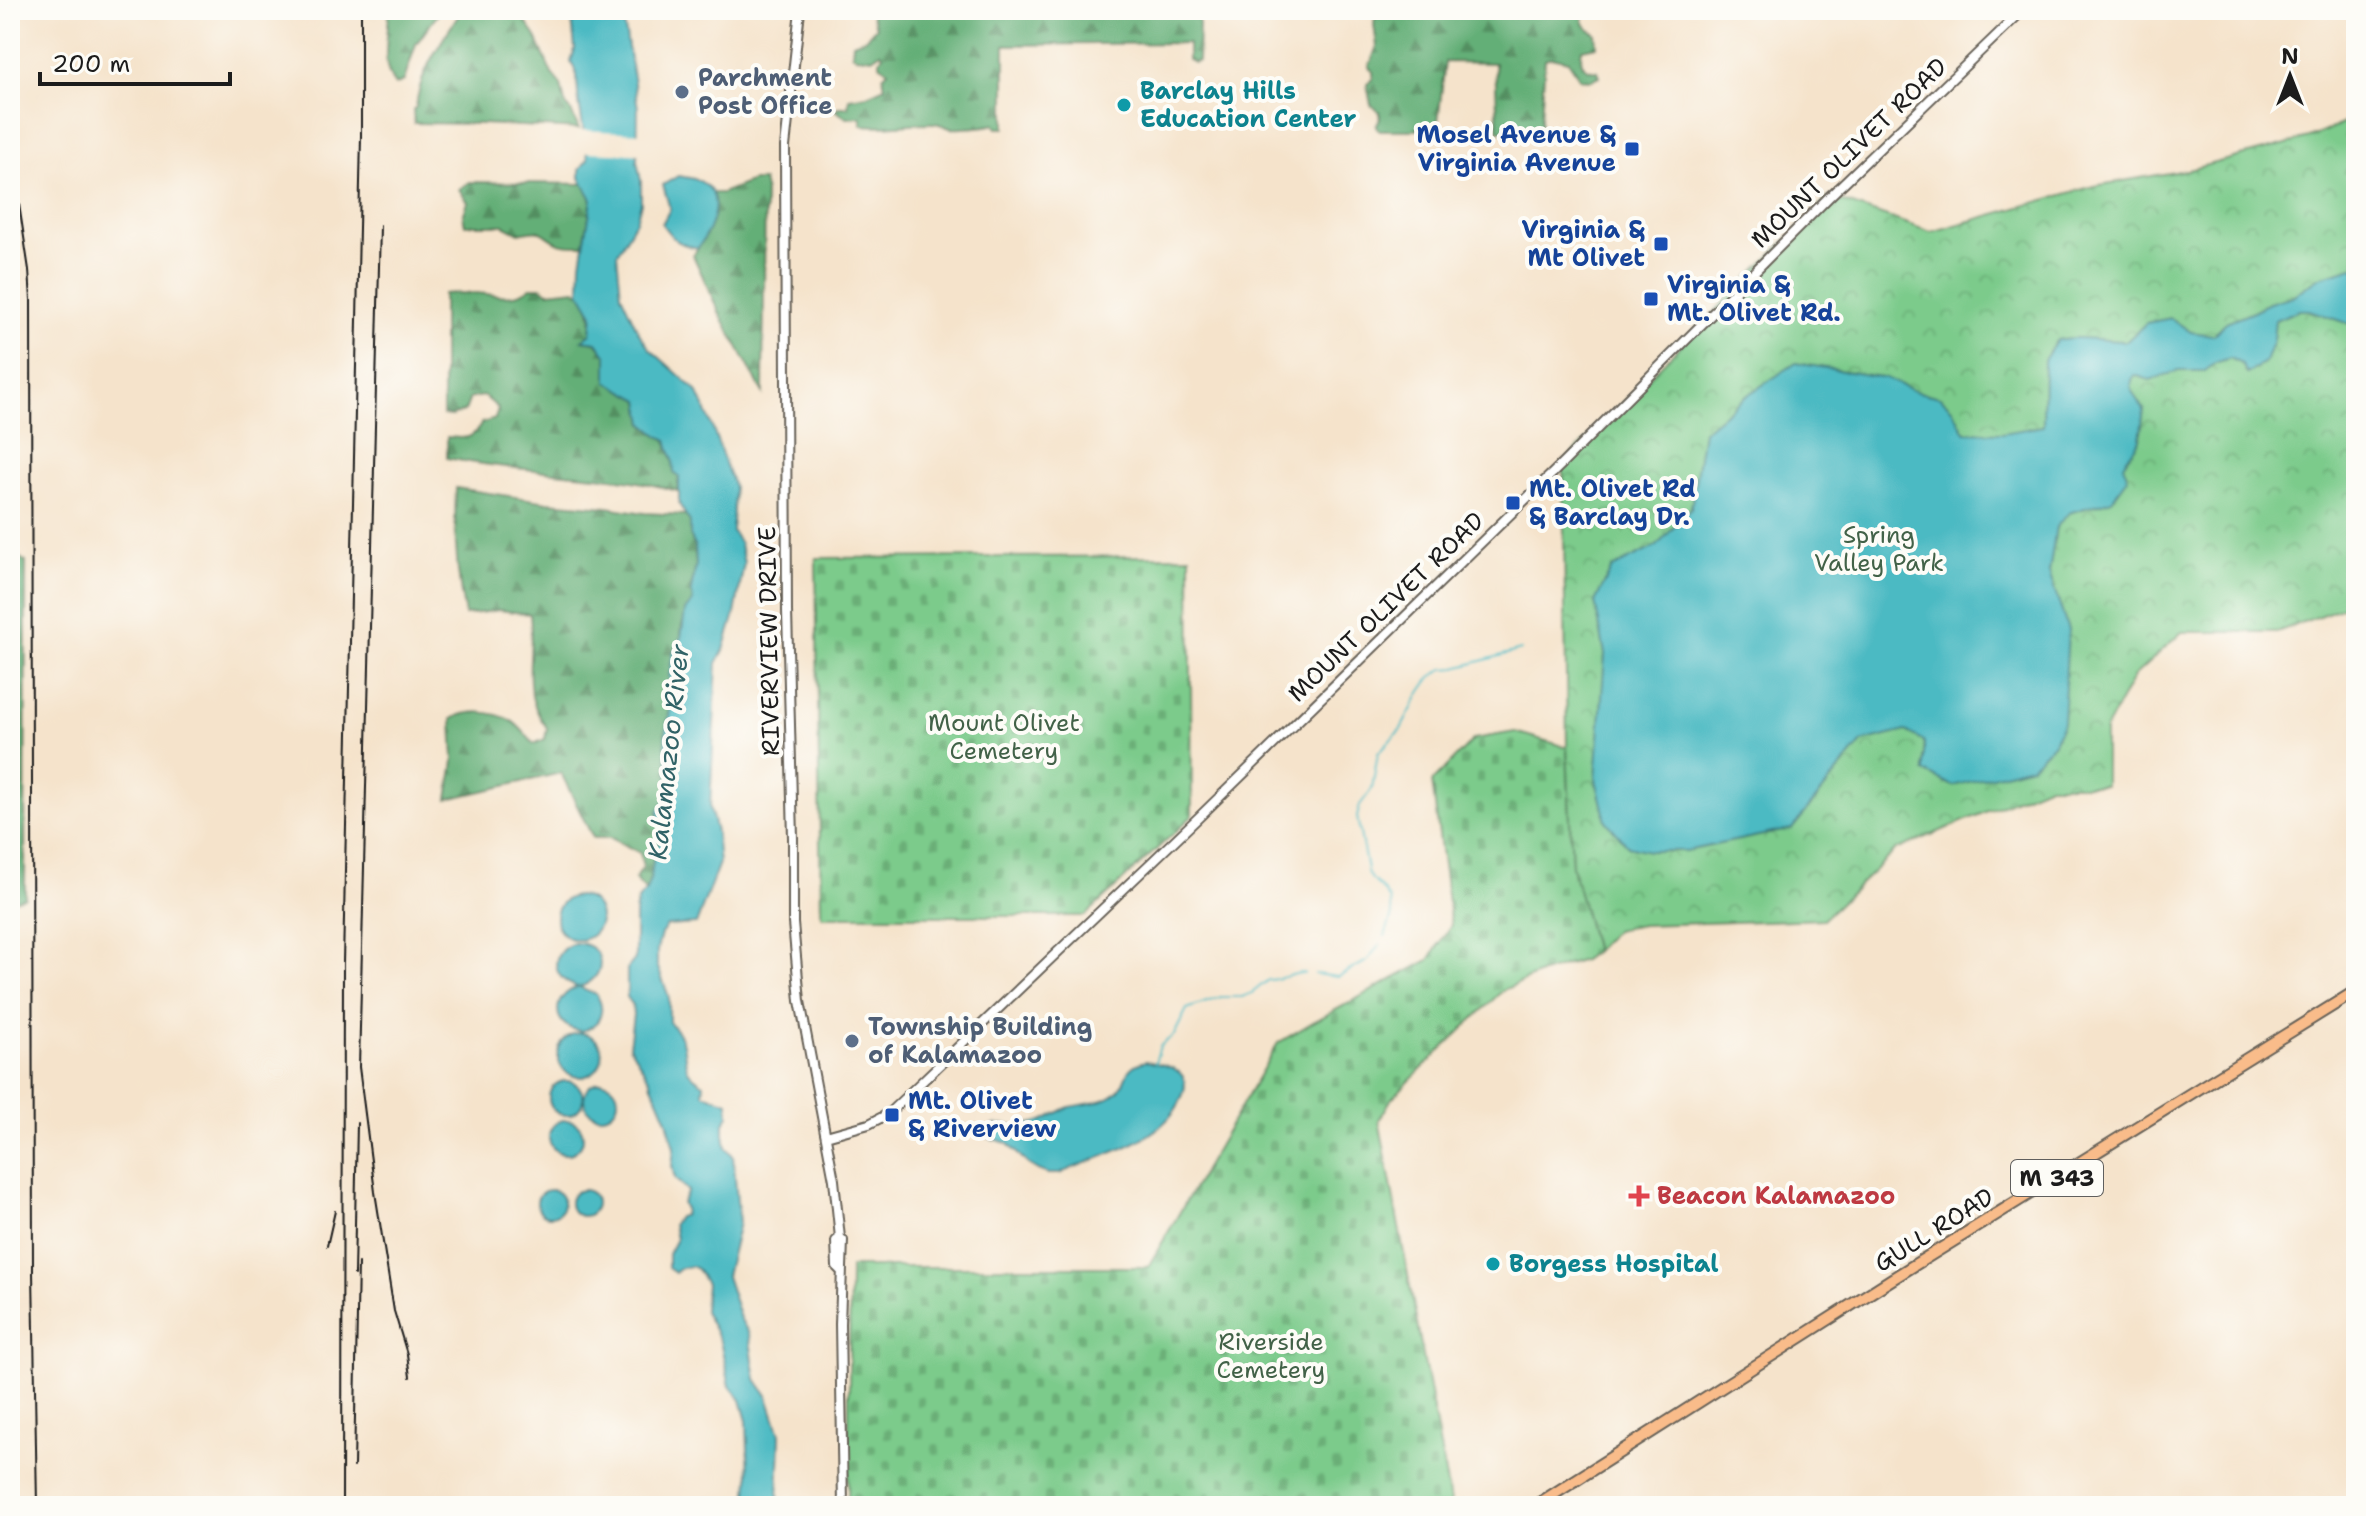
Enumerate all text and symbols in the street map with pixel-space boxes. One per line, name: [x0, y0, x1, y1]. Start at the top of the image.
scale bar: [40, 36, 230, 86]
north arrow: [2250, 36, 2330, 116]
text: N: [2281, 42, 2299, 71]
text: 200 m: [52, 48, 130, 80]
street label: MOUNT OLIVET ROAD: [1744, 51, 1954, 255]
place label: Parchment Post Office: [698, 62, 833, 122]
place label: Barclay Hills Education Center: [1140, 75, 1357, 135]
marker: Parchment Post Office: [673, 83, 691, 101]
marker: Barclay Hills Education Center: [1115, 96, 1133, 114]
place label: Mosel Avenue & Virginia Avenue: [1416, 119, 1616, 179]
marker: Mosel Avenue & Virginia Avenue: [1623, 140, 1641, 158]
place label: Virginia & Mt Olivet: [1521, 214, 1645, 274]
marker: Virginia & Mt Olivet: [1652, 235, 1670, 253]
place label: Virginia & Mt. Olivet Rd.: [1667, 269, 1841, 329]
marker: Virginia & Mt. Olivet Rd.: [1642, 290, 1660, 308]
place label: Mt. Olivet Rd & Barclay Dr.: [1529, 473, 1696, 533]
marker: Mt. Olivet Rd & Barclay Dr.: [1504, 494, 1522, 512]
street label: MOUNT OLIVET ROAD: [1281, 505, 1491, 709]
park label: Spring Valley Park: [1814, 519, 1944, 579]
street label: RIVERVIEW DRIVE: [751, 526, 787, 756]
water label: Kalamazoo River: [639, 642, 697, 862]
park label: Mount Olivet Cemetery: [928, 707, 1080, 767]
place label: Township Building of Kalamazoo: [868, 1011, 1092, 1071]
marker: Township Building of Kalamazoo: [843, 1032, 861, 1050]
place label: Mt. Olivet & Riverview: [908, 1085, 1057, 1145]
marker: Mt. Olivet & Riverview: [883, 1106, 901, 1124]
road number: M 343: [2011, 1160, 2103, 1196]
place label: Beacon Kalamazoo: [1657, 1180, 1895, 1212]
street label: GULL ROAD: [1868, 1181, 2000, 1279]
marker: Beacon Kalamazoo: [1628, 1185, 1650, 1207]
place label: Borgess Hospital: [1509, 1248, 1719, 1280]
marker: Borgess Hospital: [1484, 1255, 1502, 1273]
park label: Riverside Cemetery: [1217, 1326, 1325, 1386]

